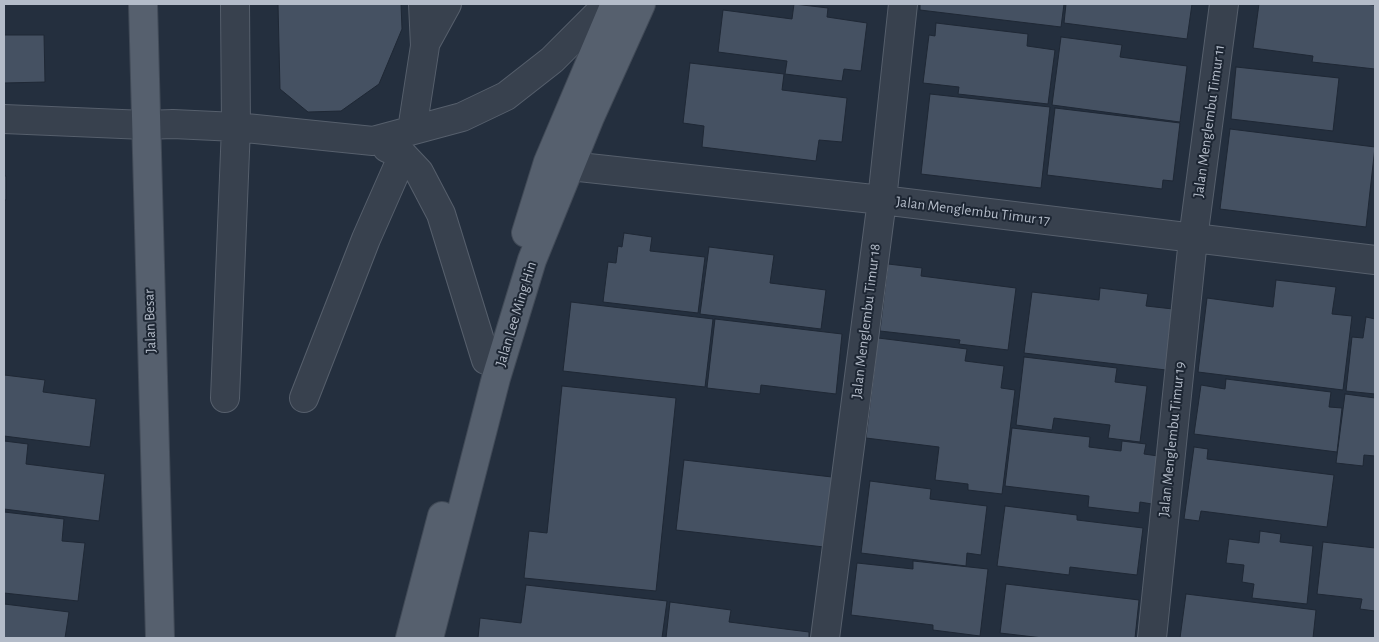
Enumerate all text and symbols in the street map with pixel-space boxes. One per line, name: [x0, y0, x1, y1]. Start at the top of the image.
street label: Jalan Menglembu Timur 11: [1189, 43, 1229, 199]
street label: Jalan Menglembu Timur 17: [895, 193, 1051, 229]
street label: Jalan Menglembu Timur 18: [848, 242, 884, 400]
street label: Jalan Lee Ming Hin: [491, 259, 541, 369]
street label: Jalan Besar: [140, 289, 160, 353]
street label: Jalan Menglembu Timur 19: [1155, 361, 1189, 517]

